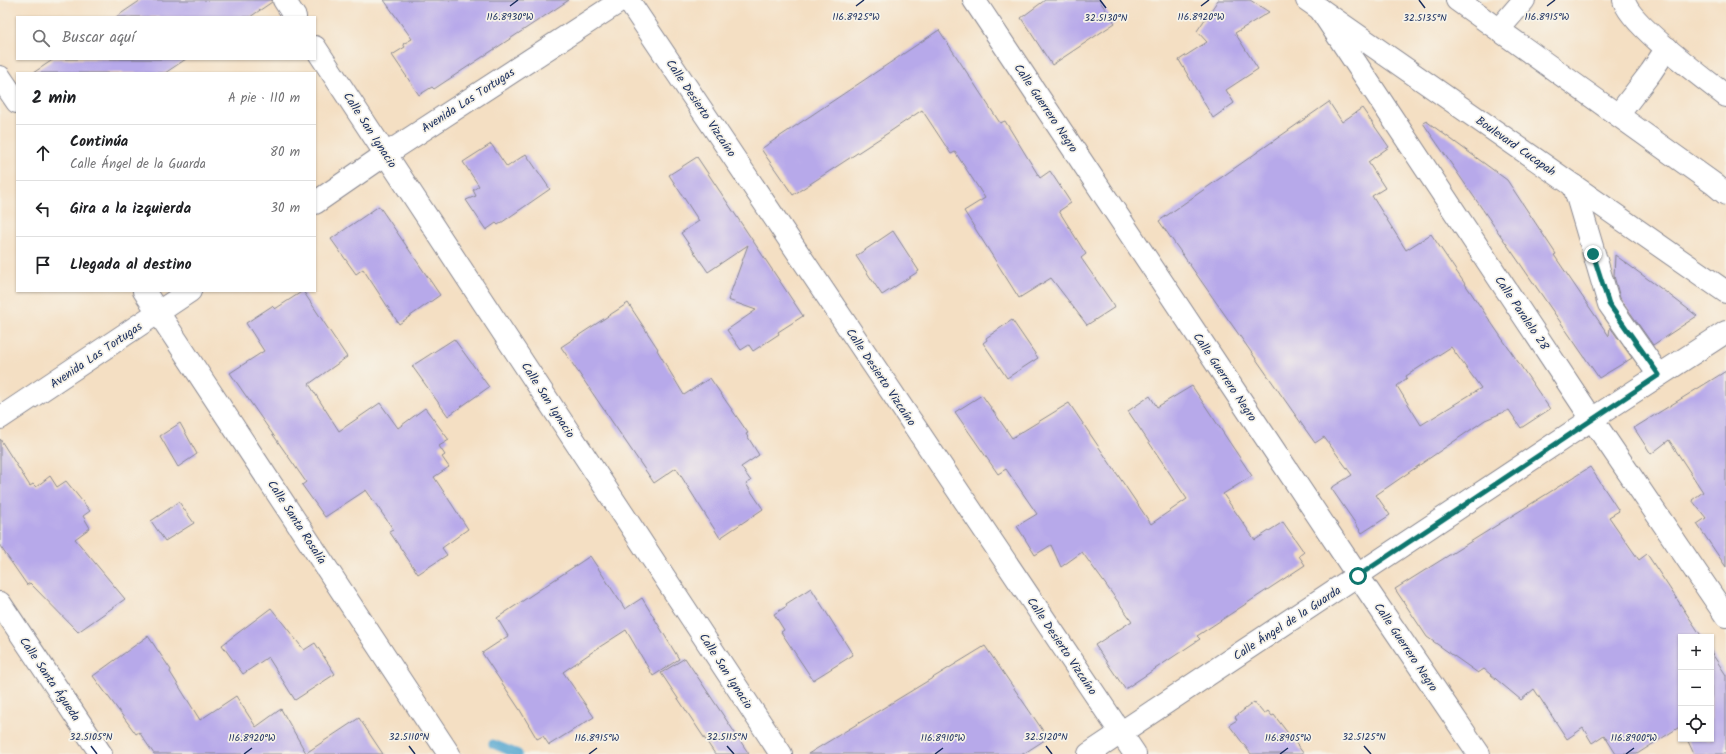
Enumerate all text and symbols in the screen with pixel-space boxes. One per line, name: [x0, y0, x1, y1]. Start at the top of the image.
text: 116.8930°W: [486, 9, 534, 25]
text: 116.8925°W: [832, 9, 880, 25]
text: 116.8920°W: [1177, 9, 1225, 25]
text: 116.8915°W: [1525, 9, 1570, 25]
text: 32.5130°N: [1084, 10, 1128, 26]
text: 32.5135°N: [1403, 10, 1447, 26]
search box: [16, 16, 316, 60]
text: Buscar aquí: [62, 26, 135, 50]
icon: search: [30, 27, 52, 49]
street label: Calle Desierto Vizcaíno: [661, 56, 740, 161]
street label: Calle Guerrero Negro: [1009, 60, 1082, 157]
street label: Avenida Las Tortugas: [418, 63, 519, 138]
text: 2 min: [32, 85, 76, 112]
text: A pie · 110 m: [228, 88, 300, 109]
street label: Calle San Ignacio: [338, 89, 401, 172]
street label: Boulevard Cucapah: [1472, 112, 1560, 181]
text: Continúa: [70, 130, 128, 154]
icon: ahead: [32, 142, 54, 164]
text: 80 m: [270, 142, 300, 163]
text: Calle Ángel de la Guarda: [70, 154, 206, 175]
text: Gira a la izquierda: [70, 197, 191, 221]
icon: left: [32, 198, 54, 220]
text: 30 m: [271, 198, 300, 219]
route end: [1584, 245, 1602, 263]
text: Llegada al destino: [70, 253, 192, 277]
icon: arrive: [32, 254, 54, 276]
street label: Calle Paralelo 28: [1490, 272, 1554, 355]
street label: Avenida Las Tortugas: [46, 317, 146, 394]
street label: Calle Desierto Vizcaíno: [841, 325, 920, 430]
street label: Calle Guerrero Negro: [1188, 329, 1261, 426]
street label: Calle San Ignacio: [516, 359, 579, 442]
street label: Calle Santa Rosalía: [262, 476, 331, 568]
route start: [1349, 567, 1367, 585]
street label: Calle Ángel de la Guarda: [1230, 581, 1345, 666]
street label: Calle Desierto Vizcaíno: [1022, 594, 1101, 699]
street label: Calle Guerrero Negro: [1369, 599, 1442, 696]
street label: Calle San Ignacio: [694, 630, 757, 713]
street label: Calle Santa Águeda: [14, 633, 85, 726]
map controls: [1678, 634, 1714, 742]
button: +: [1678, 634, 1714, 670]
button: −: [1678, 670, 1714, 706]
button: locate: [1678, 706, 1714, 742]
text: 32.5105°N: [70, 729, 113, 745]
text: 32.5110°N: [389, 729, 430, 745]
text: 32.5115°N: [706, 729, 748, 745]
text: 32.5120°N: [1024, 729, 1068, 745]
text: 32.5125°N: [1342, 729, 1386, 745]
text: 116.8920°W: [228, 730, 276, 746]
text: 116.8915°W: [575, 730, 620, 746]
text: 116.8910°W: [921, 730, 965, 746]
text: 116.8905°W: [1265, 730, 1312, 746]
text: 116.8900°W: [1611, 730, 1657, 746]

